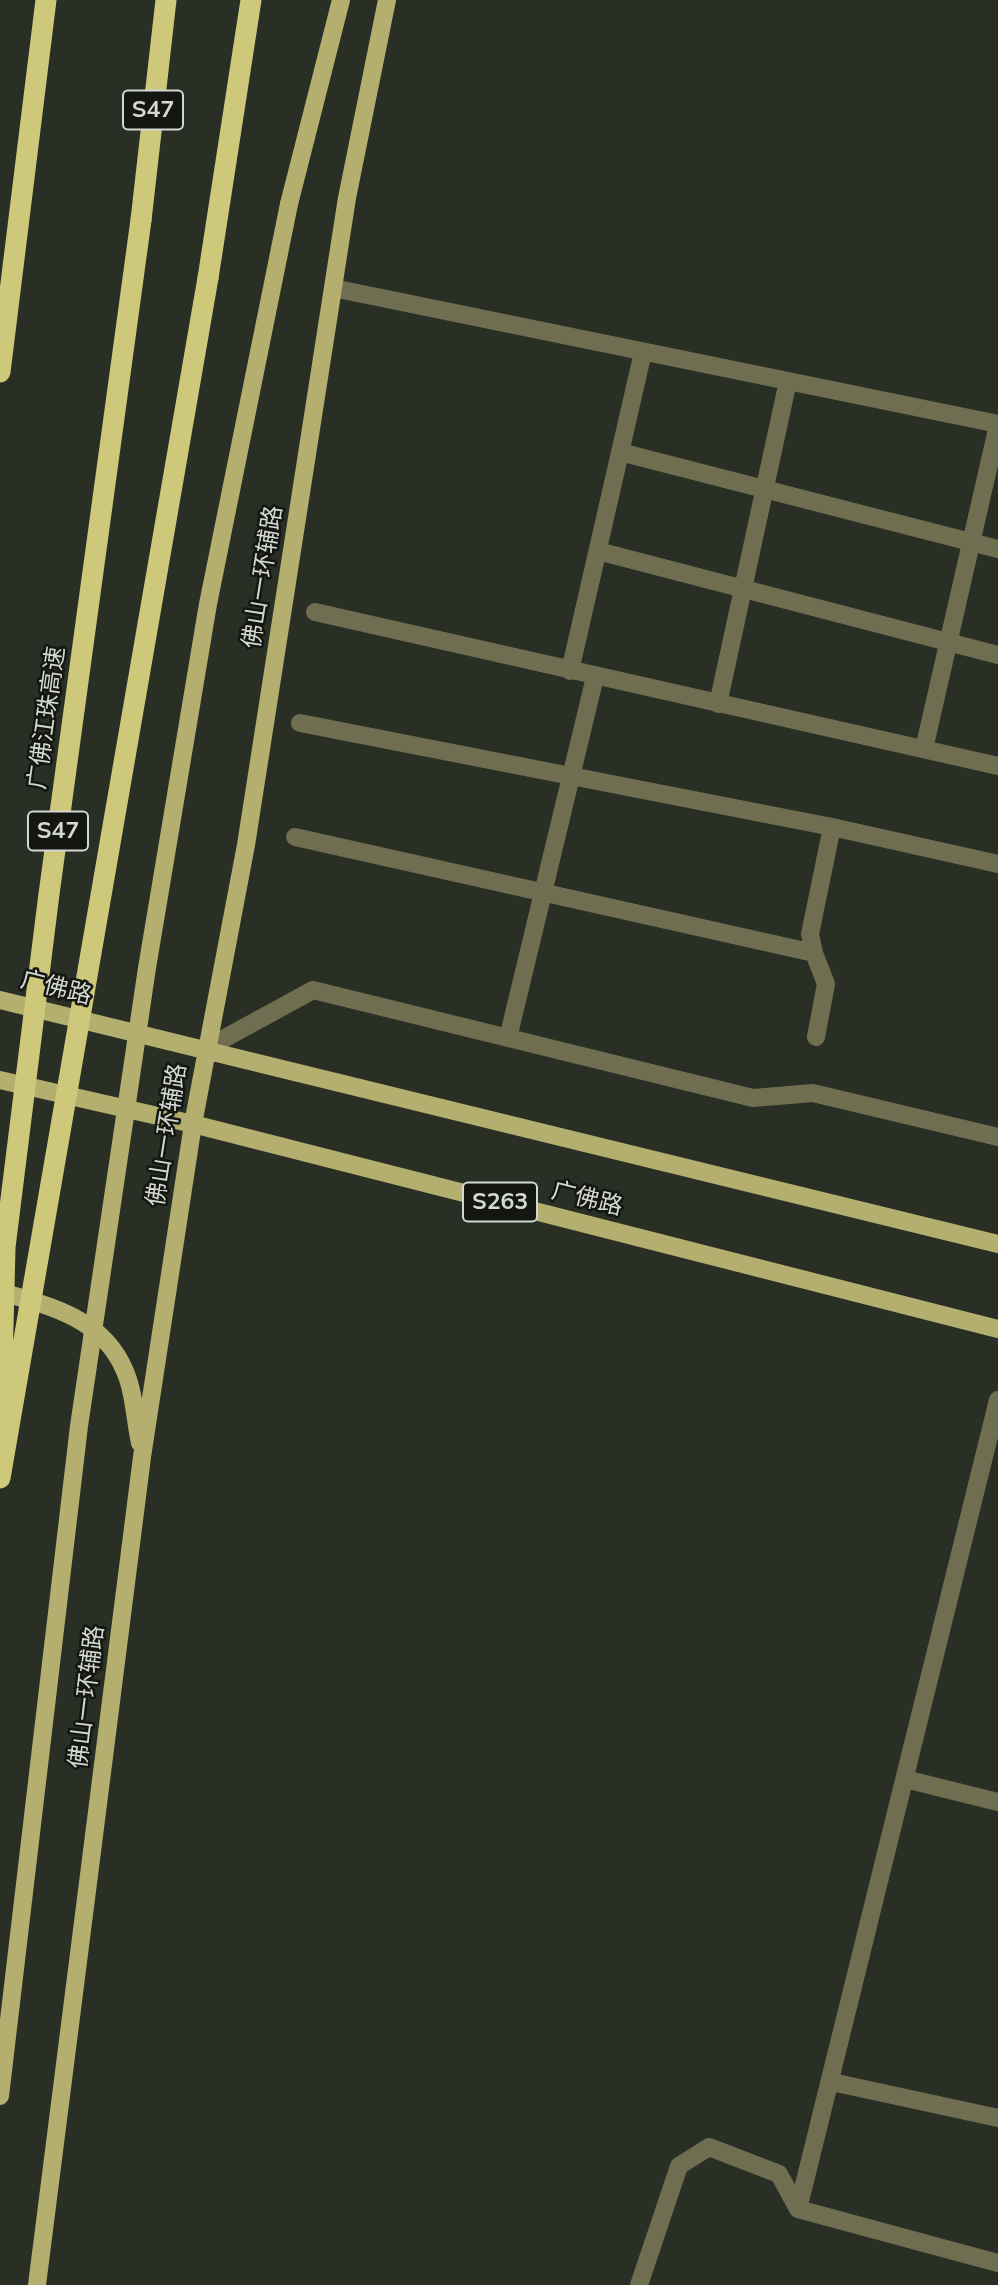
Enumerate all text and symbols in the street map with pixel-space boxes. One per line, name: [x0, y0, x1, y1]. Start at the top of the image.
road number: S47: [123, 90, 183, 130]
street label: 佛山一环辅路: [238, 504, 288, 650]
street label: 广佛江珠高速: [23, 645, 71, 791]
road number: S47: [28, 811, 88, 850]
street label: 广佛路: [18, 965, 94, 1011]
street label: 佛山一环辅路: [142, 1062, 192, 1208]
street label: 广佛路: [549, 1176, 625, 1222]
road number: S263: [463, 1182, 537, 1222]
street label: 佛山一环辅路: [64, 1624, 110, 1770]

